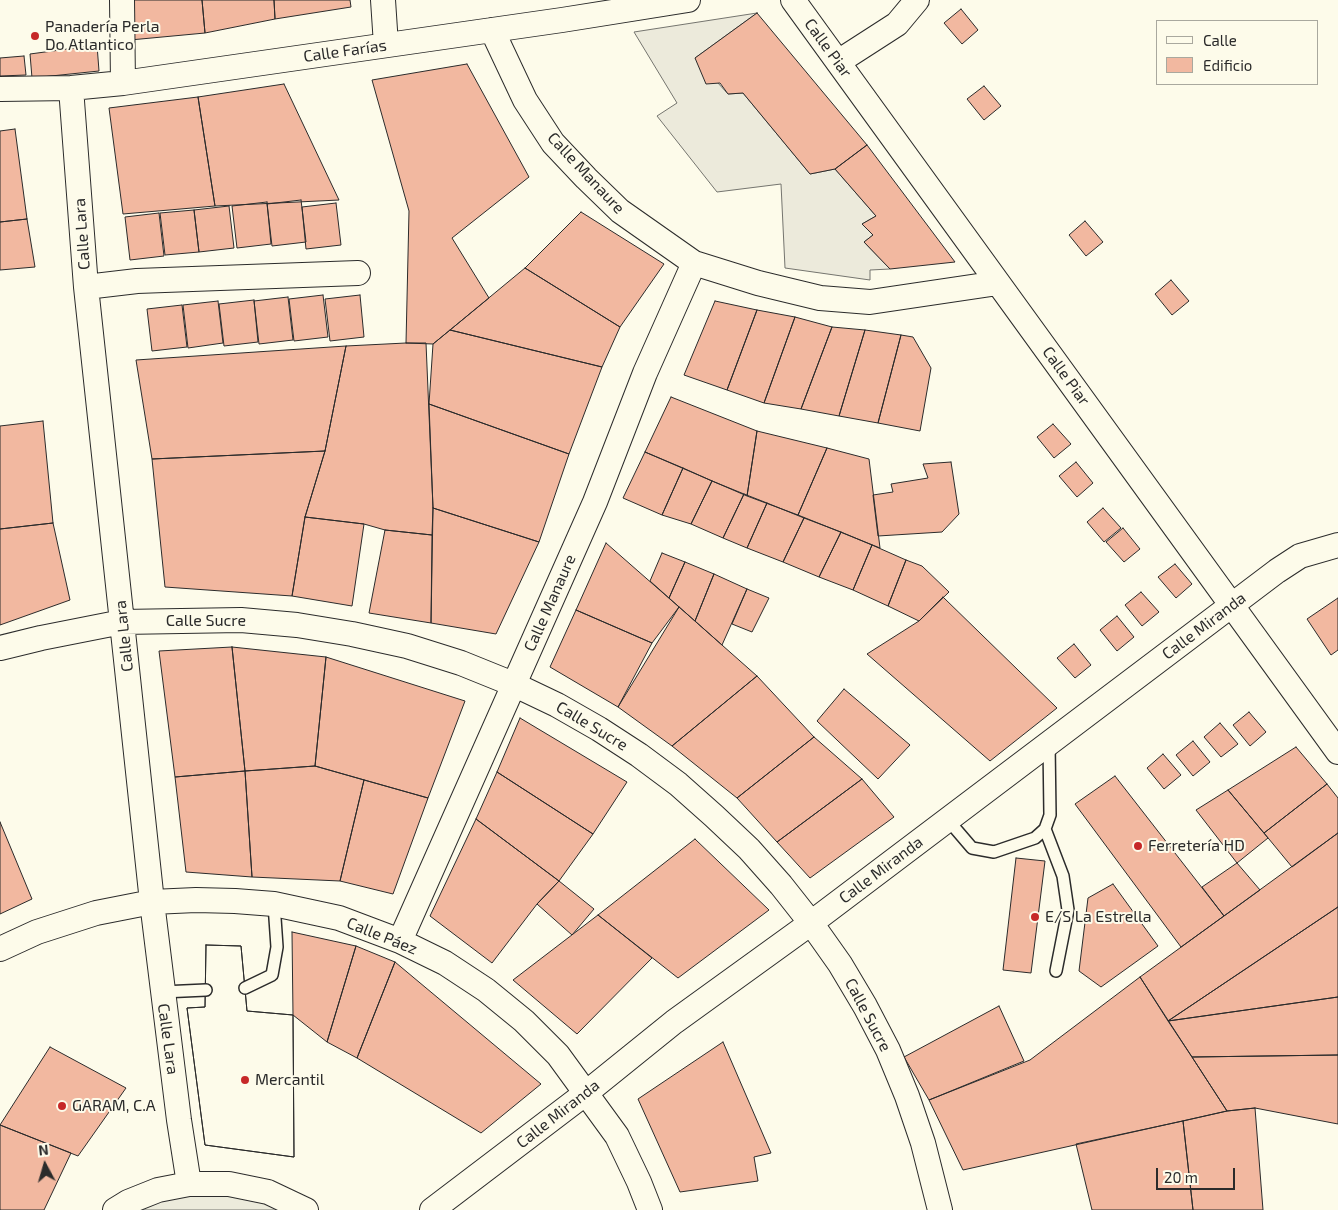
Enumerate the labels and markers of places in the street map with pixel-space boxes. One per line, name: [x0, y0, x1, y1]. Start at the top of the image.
place label: Panadería Perla Do Atlantico: [45, 17, 160, 55]
marker: Panadería Perla Do Atlantico: [29, 30, 41, 42]
place label: Ferretería HD: [1148, 836, 1245, 856]
marker: Ferretería HD: [1132, 840, 1144, 852]
place label: E/S La Estrella: [1045, 907, 1152, 927]
marker: E/S La Estrella: [1029, 911, 1041, 923]
place label: Mercantil: [255, 1070, 325, 1090]
marker: Mercantil: [239, 1074, 251, 1086]
place label: GARAM, C.A: [72, 1096, 156, 1116]
marker: GARAM, C.A: [56, 1100, 68, 1112]

